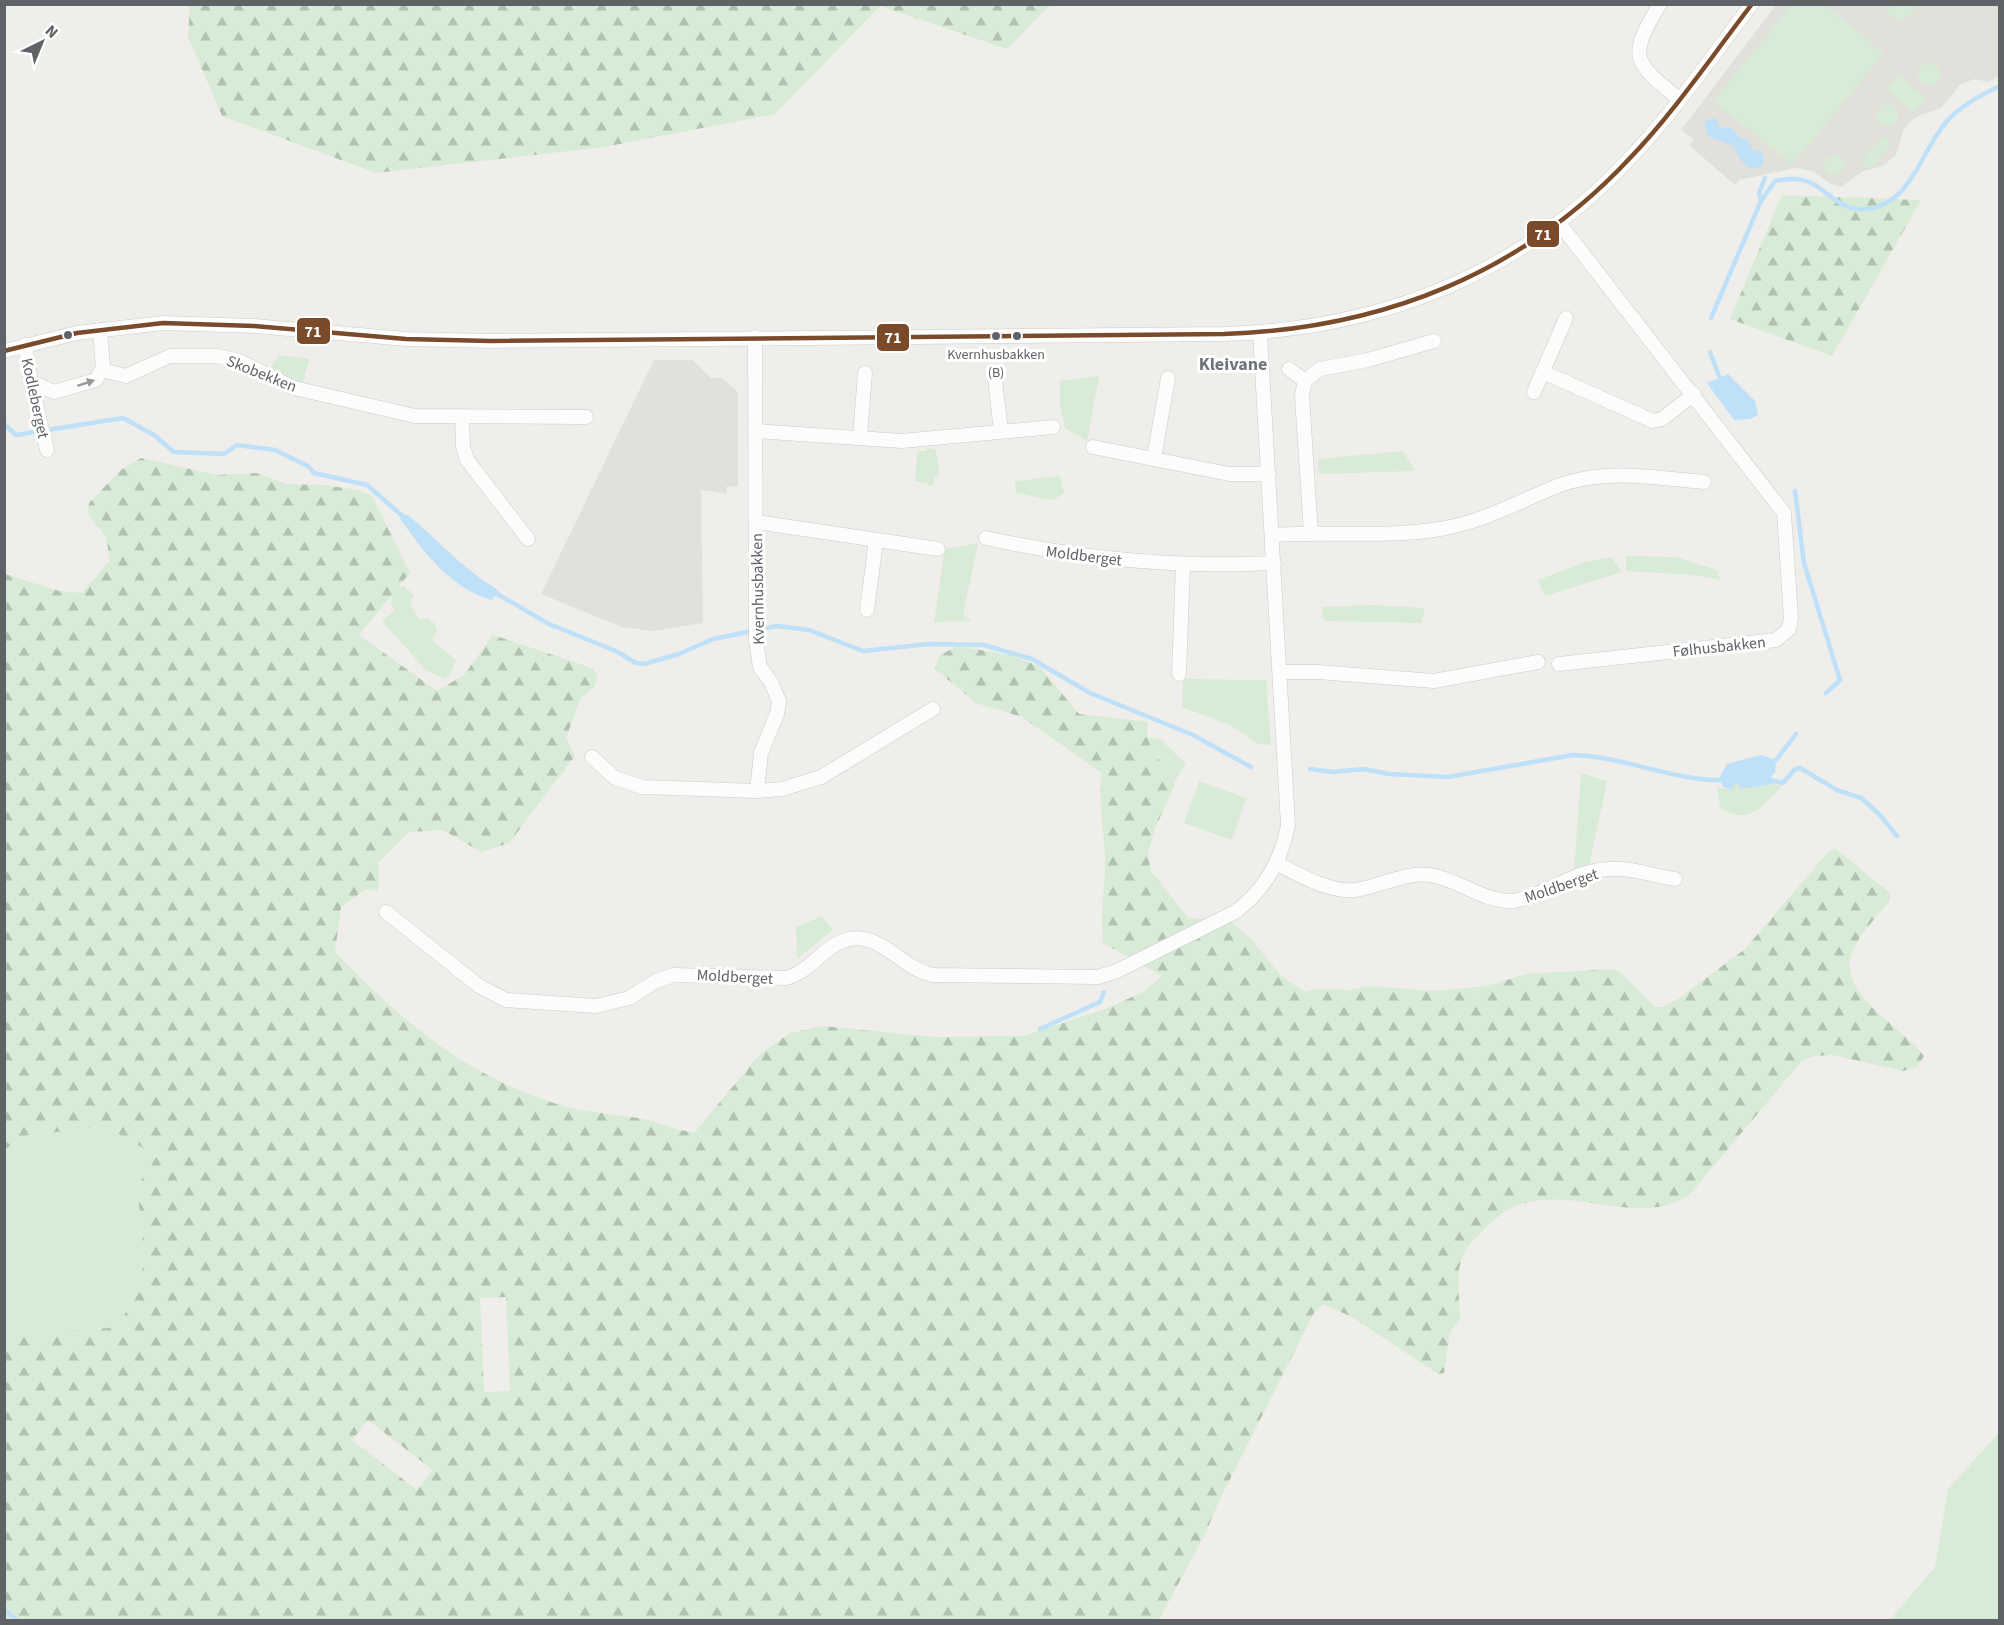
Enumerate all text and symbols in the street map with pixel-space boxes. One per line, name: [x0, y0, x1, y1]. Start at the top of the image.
north arrow: [12, 12, 72, 72]
text: N: [40, 20, 63, 43]
line badge: 71: [1526, 220, 1560, 248]
text: 71: [1535, 224, 1551, 246]
line badge: 71: [296, 317, 331, 345]
text: 71: [305, 321, 321, 343]
line badge: 71: [876, 323, 910, 352]
text: 71: [885, 327, 901, 349]
unlabelled marker: [62, 329, 74, 341]
marker: Kvernhusbakken (B): [990, 330, 1002, 342]
unlabelled marker: [1011, 330, 1023, 342]
place label: Kvernhusbakken (B): [947, 345, 1045, 383]
street label: Skobekken: [223, 350, 300, 398]
district label: Kleivane: [1199, 352, 1267, 377]
street label: Kodleberget: [16, 356, 54, 441]
one-way arrow: [77, 378, 95, 387]
street label: Kvernhusbakken: [746, 533, 770, 645]
street label: Moldberget: [1045, 540, 1124, 572]
street label: Følhusbakken: [1671, 631, 1767, 663]
street label: Moldberget: [1522, 863, 1602, 909]
street label: Moldberget: [696, 964, 774, 990]

